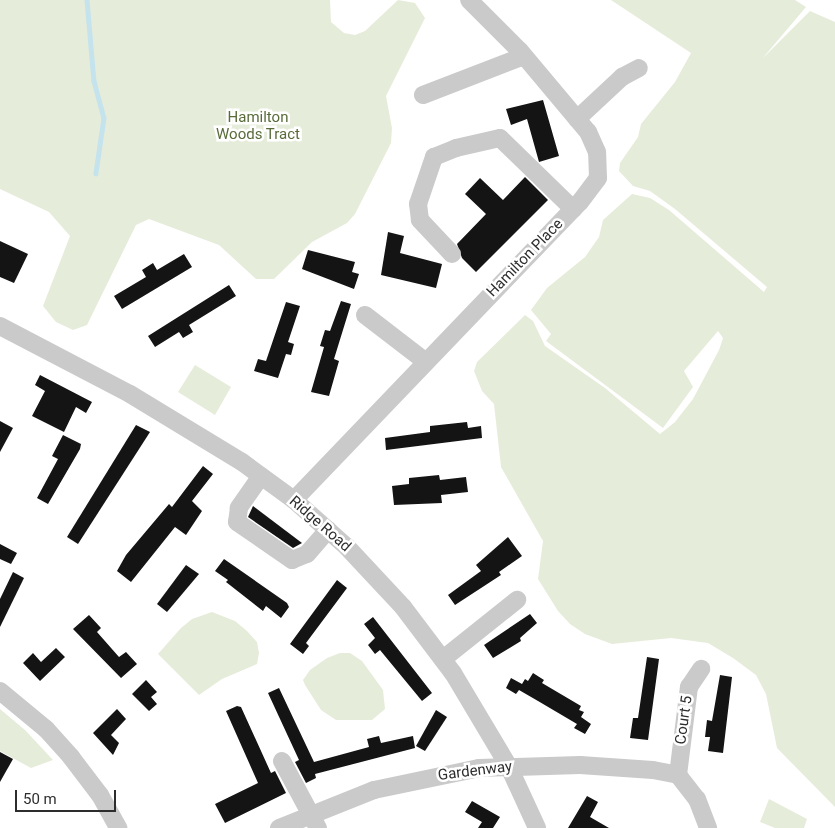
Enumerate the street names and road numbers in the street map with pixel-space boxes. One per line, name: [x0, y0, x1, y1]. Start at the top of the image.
street label: Hamilton Place: [483, 215, 567, 301]
street label: Ridge Road: [285, 492, 355, 556]
street label: Court 5: [672, 694, 696, 746]
street label: Gardenway: [437, 758, 513, 784]

